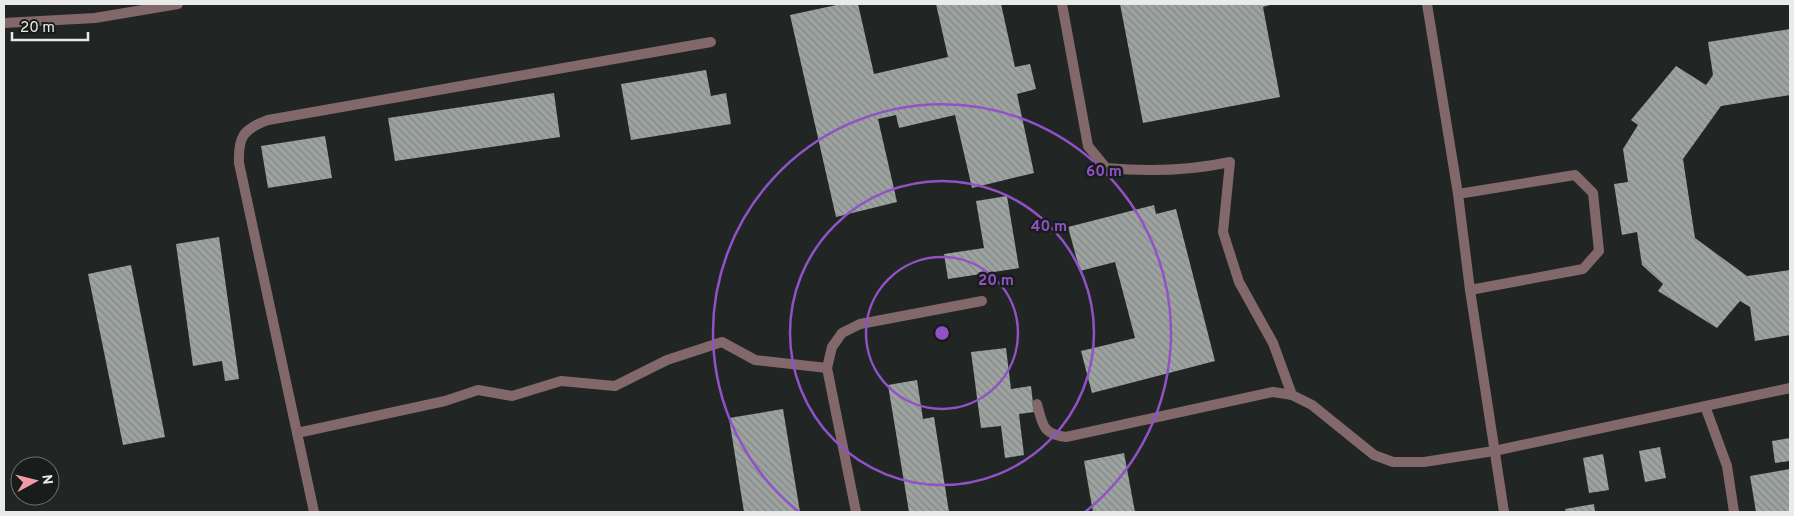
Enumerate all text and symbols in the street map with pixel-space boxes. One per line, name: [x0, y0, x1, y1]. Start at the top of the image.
scale bar: [12, 10, 89, 42]
text: 20 m: [20, 19, 55, 38]
text: 60 m: [1086, 163, 1122, 182]
text: 40 m: [1031, 218, 1067, 237]
text: 20 m: [978, 272, 1014, 291]
centre of rings: [933, 324, 951, 342]
north arrow: [10, 456, 60, 506]
text: N: [37, 474, 55, 486]

